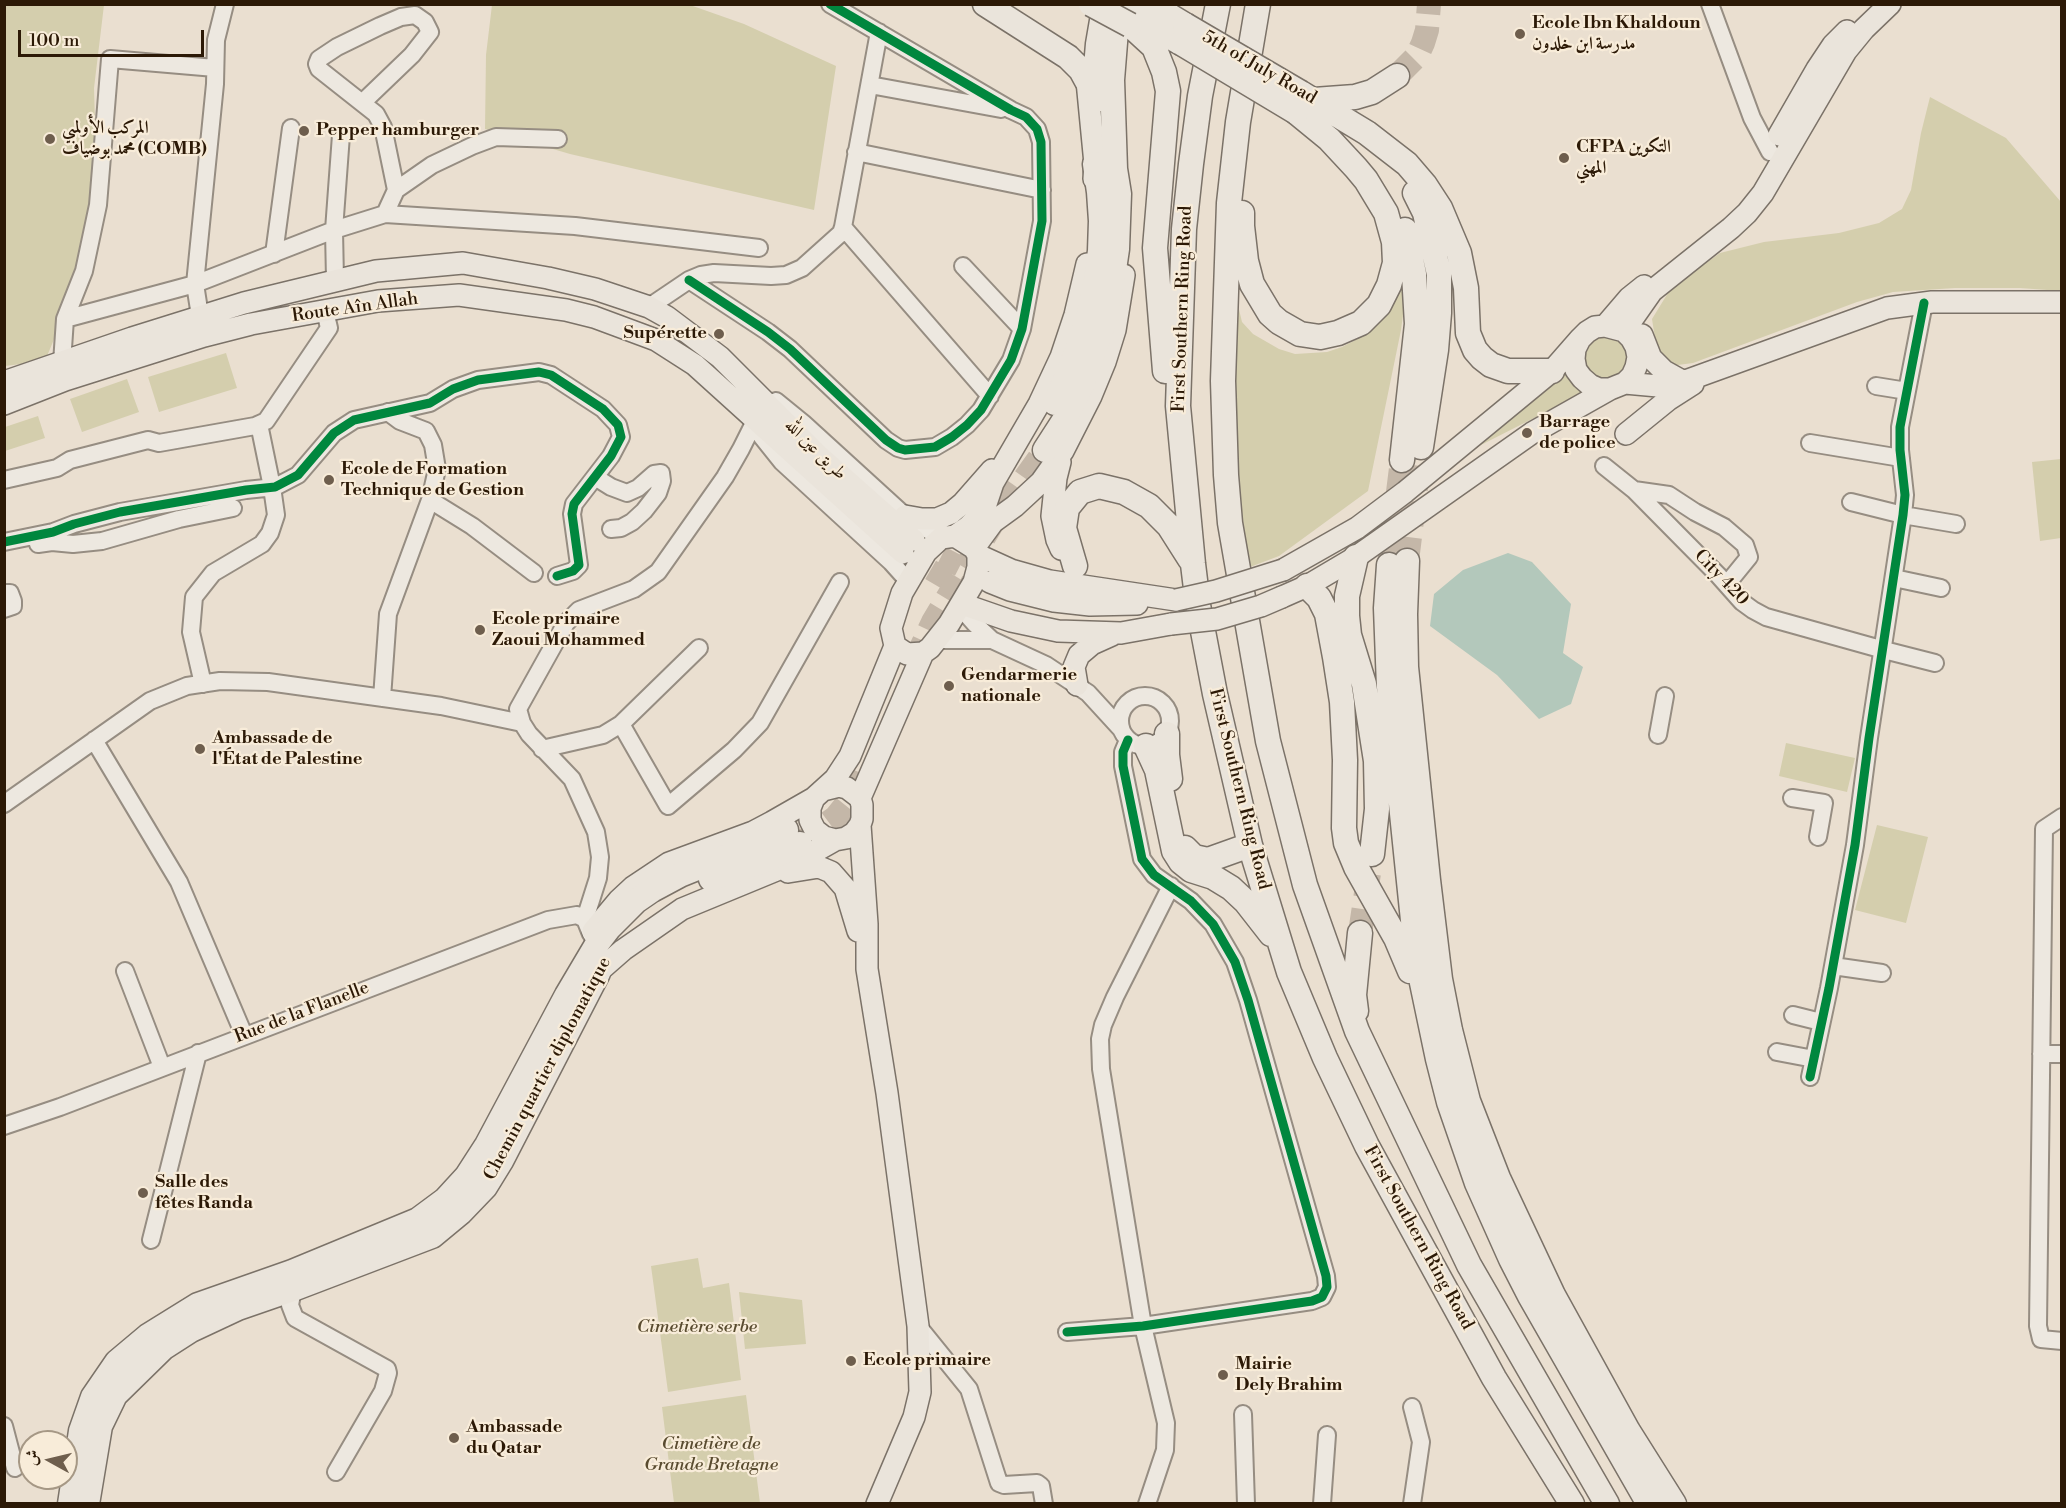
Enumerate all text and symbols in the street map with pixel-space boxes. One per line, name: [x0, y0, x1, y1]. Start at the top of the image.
place label: Ecole Ibn Khaldoun مدرسة ابن خلدون: [1532, 13, 1701, 56]
scale bar: [21, 18, 207, 56]
street label: 5th of July Road: [1198, 27, 1320, 109]
marker: Ecole Ibn Khaldoun مدرسة ابن خلدون: [1513, 27, 1527, 41]
text: 100 m: [29, 29, 80, 52]
place label: المركب الأولمبي محمد بوضياف (COMB): [62, 118, 207, 160]
place label: Pepper hamburger: [316, 120, 479, 142]
marker: Pepper hamburger: [297, 124, 311, 138]
marker: المركب الأولمبي محمد بوضياف (COMB): [43, 132, 57, 146]
place label: CFPA التكوين المهني: [1576, 137, 1671, 180]
marker: CFPA التكوين المهني: [1557, 151, 1571, 165]
street label: First Southern Ring Road: [1169, 205, 1197, 413]
street label: Route Aîn Allah: [290, 288, 420, 328]
place label: Supérette: [624, 323, 707, 345]
marker: Supérette: [712, 327, 726, 341]
place label: Barrage de police: [1539, 412, 1616, 454]
street label: طريق عين الله: [779, 415, 851, 485]
marker: Barrage de police: [1520, 426, 1534, 440]
place label: Ecole de Formation Technique de Gestion: [341, 459, 524, 502]
marker: Ecole de Formation Technique de Gestion: [322, 473, 336, 487]
street label: City 420: [1689, 545, 1753, 611]
place label: Ecole primaire Zaoui Mohammed: [492, 609, 645, 652]
marker: Ecole primaire Zaoui Mohammed: [473, 623, 487, 637]
place label: Gendarmerie nationale: [961, 665, 1077, 708]
marker: Gendarmerie nationale: [942, 679, 956, 693]
street label: First Southern Ring Road: [1203, 686, 1275, 892]
place label: Ambassade de l'État de Palestine: [212, 728, 363, 771]
marker: Ambassade de l'État de Palestine: [193, 742, 207, 756]
street label: Chemin quartier diplomatique: [480, 954, 616, 1184]
street label: Rue de la Flanelle: [232, 977, 372, 1049]
street label: First Southern Ring Road: [1358, 1142, 1478, 1334]
place label: Salle des fêtes Randa: [155, 1172, 253, 1214]
marker: Salle des fêtes Randa: [136, 1186, 150, 1200]
park label: Cimetière serbe: [637, 1317, 757, 1339]
place label: Ecole primaire: [863, 1350, 991, 1372]
marker: Ecole primaire: [844, 1354, 858, 1368]
place label: Mairie Dely Brahim: [1235, 1354, 1342, 1396]
marker: Mairie Dely Brahim: [1216, 1368, 1230, 1382]
place label: Ambassade du Qatar: [466, 1417, 563, 1460]
north arrow: [18, 1430, 78, 1490]
marker: Ambassade du Qatar: [447, 1431, 461, 1445]
park label: Cimetière de Grande Bretagne: [644, 1434, 778, 1476]
text: ش: [21, 1449, 43, 1467]

